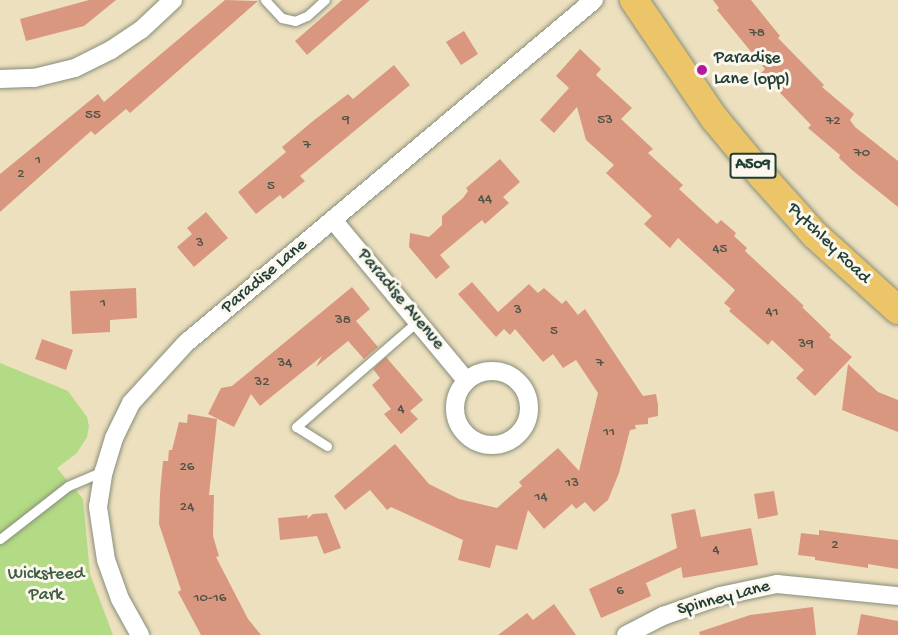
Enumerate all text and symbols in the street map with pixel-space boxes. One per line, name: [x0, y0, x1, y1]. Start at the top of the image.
house number: 78: [749, 25, 765, 43]
place label: Paradise Lane (opp): [714, 49, 790, 92]
marker: Paradise Lane (opp): [695, 63, 709, 77]
house number: 55: [85, 107, 101, 125]
house number: 9: [342, 112, 350, 130]
house number: 53: [597, 112, 613, 130]
house number: 72: [825, 113, 841, 131]
house number: 7: [303, 137, 311, 155]
house number: 70: [854, 145, 870, 163]
house number: 1: [35, 152, 41, 170]
road number: A509: [729, 153, 777, 179]
house number: 2: [17, 166, 25, 184]
house number: 5: [267, 178, 275, 196]
house number: 44: [478, 191, 492, 209]
street label: Pytchley Road: [782, 199, 874, 289]
house number: 3: [196, 235, 204, 253]
street label: Paradise Lane: [218, 235, 312, 319]
house number: 45: [713, 241, 727, 259]
street label: Paradise Avenue: [352, 245, 448, 355]
house number: 1: [100, 295, 106, 313]
house number: 3: [514, 302, 522, 320]
house number: 41: [765, 304, 779, 322]
house number: 38: [335, 312, 351, 330]
house number: 5: [550, 323, 558, 341]
house number: 39: [798, 336, 814, 354]
house number: 34: [278, 355, 292, 373]
house number: 7: [596, 355, 604, 373]
house number: 32: [254, 374, 270, 392]
house number: 4: [397, 401, 405, 419]
house number: 11: [603, 424, 615, 442]
house number: 26: [180, 459, 194, 477]
house number: 13: [565, 475, 579, 493]
house number: 14: [534, 489, 548, 507]
house number: 24: [180, 499, 194, 517]
house number: 2: [831, 537, 839, 555]
house number: 4: [712, 542, 720, 560]
park label: Wicksteed Park: [8, 565, 84, 608]
street label: Spinney Lane: [675, 576, 773, 622]
house number: 6: [616, 583, 624, 601]
house number: 10-16: [194, 590, 226, 608]

